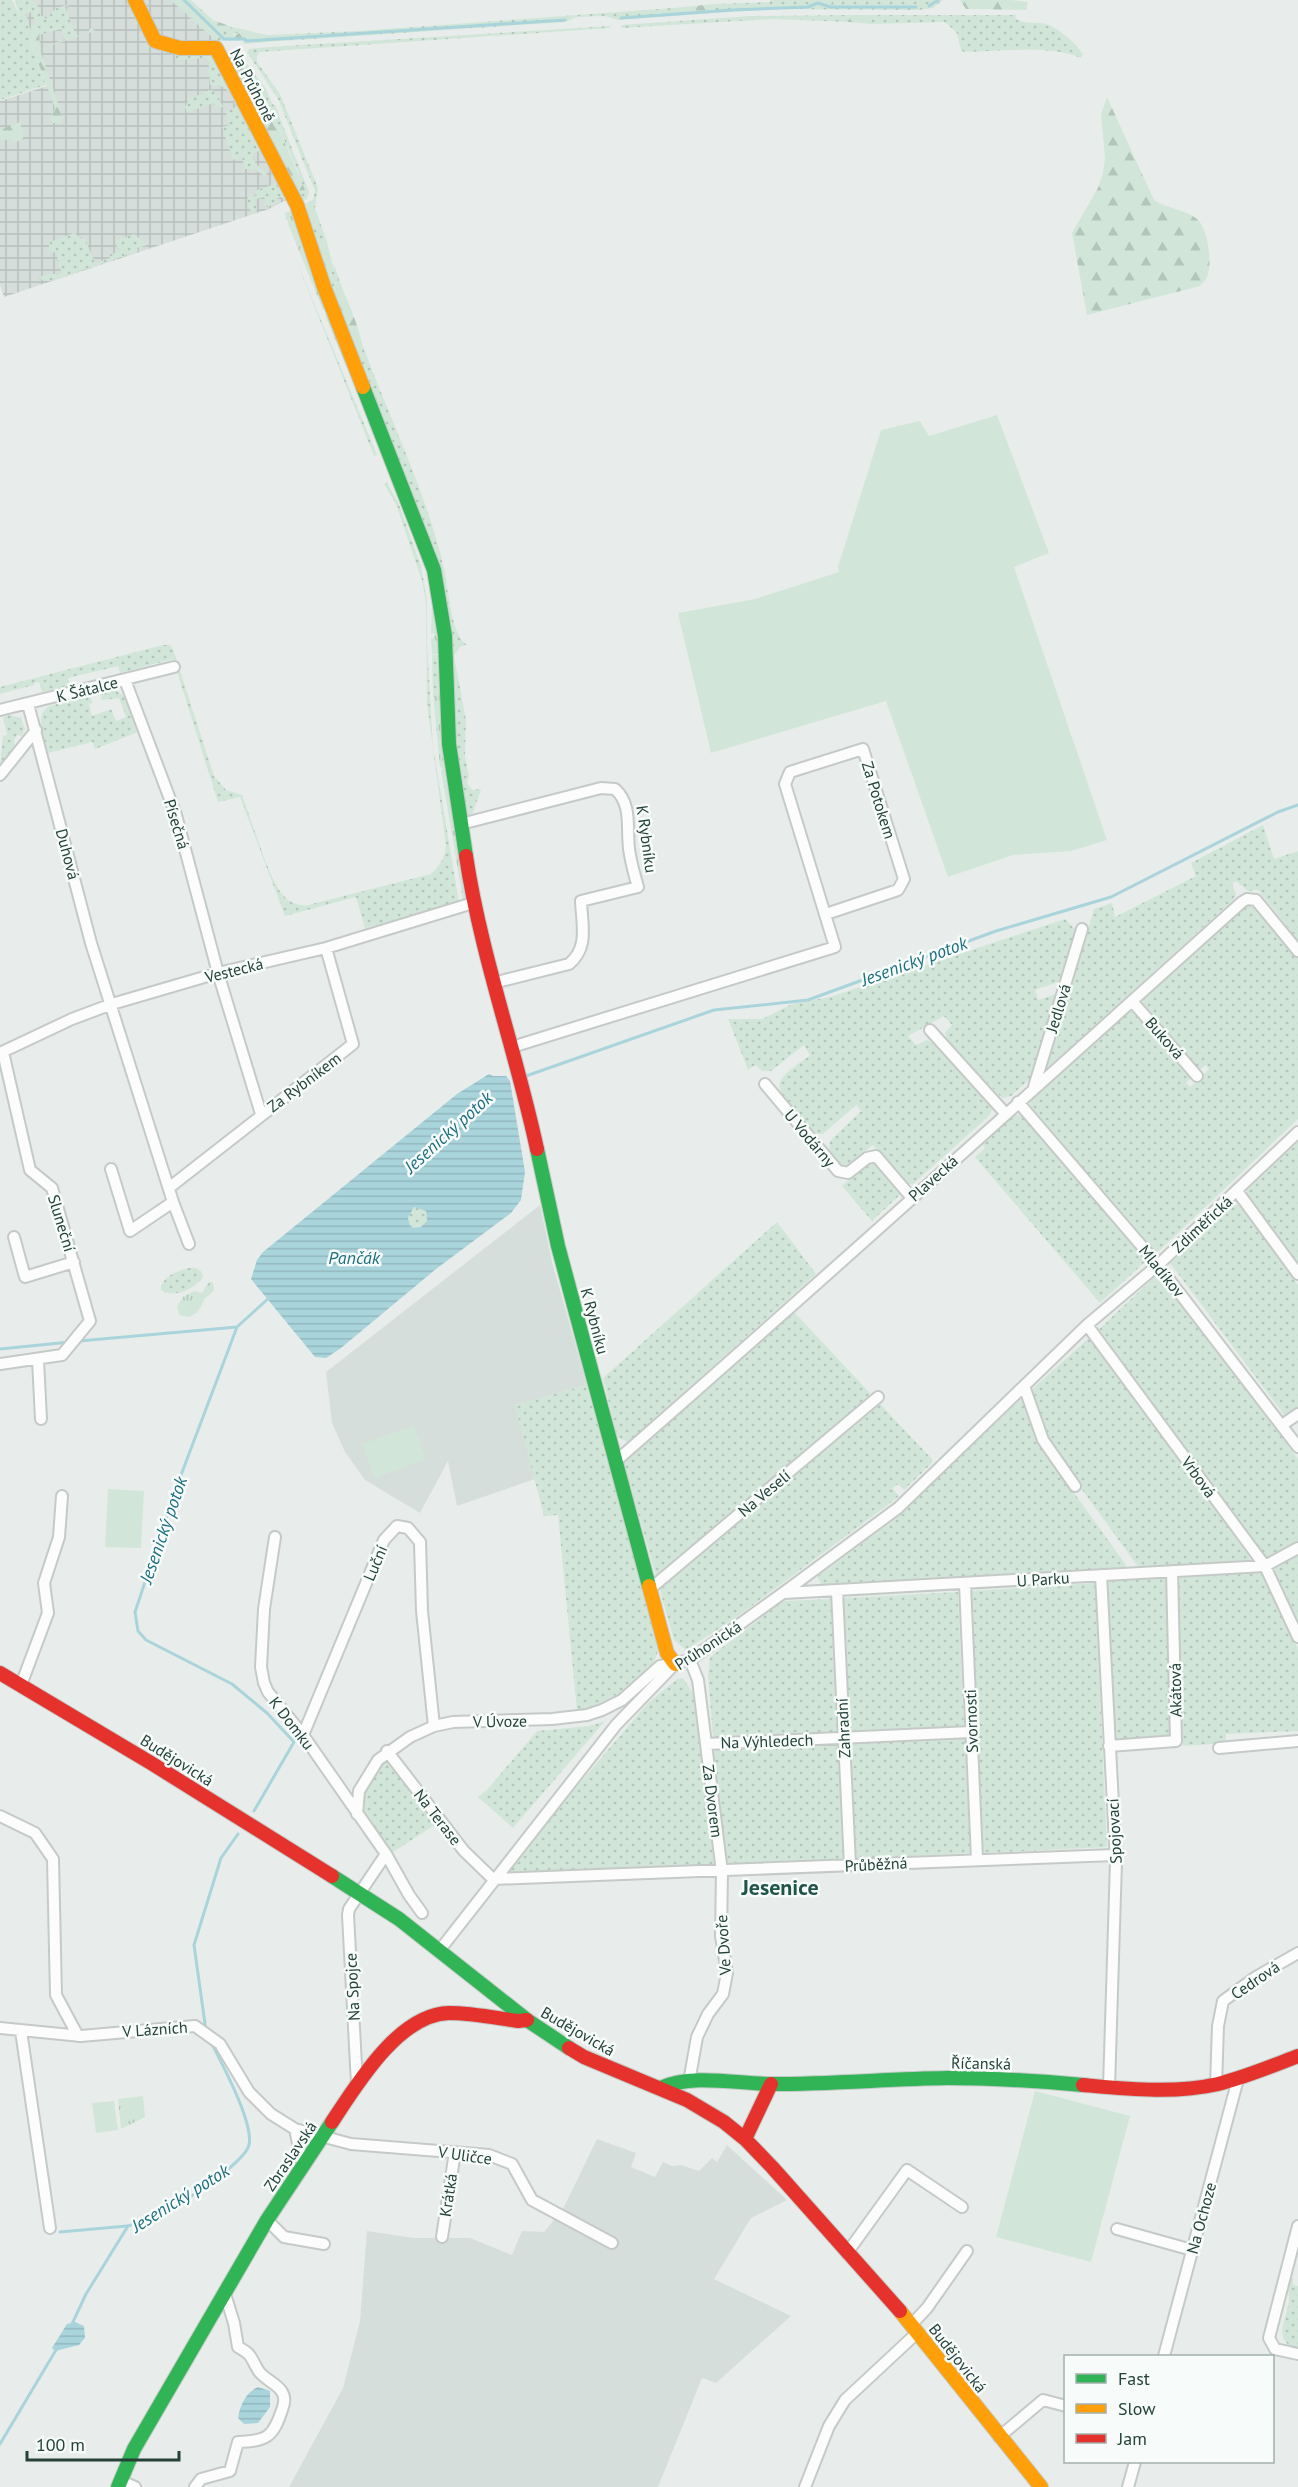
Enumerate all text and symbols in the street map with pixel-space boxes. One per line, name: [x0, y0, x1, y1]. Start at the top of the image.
street label: Na Průhoně: [226, 45, 280, 125]
street label: K Šátalce: [54, 672, 120, 706]
street label: Za Potokem: [858, 759, 900, 841]
street label: Písečná: [160, 797, 194, 851]
street label: K Rybníku: [632, 804, 662, 874]
street label: Duhová: [52, 826, 84, 882]
water label: Jesenický potok: [856, 931, 971, 992]
street label: Vestecká: [202, 953, 265, 987]
street label: Jedlová: [1041, 981, 1075, 1036]
street label: Buková: [1141, 1013, 1189, 1063]
street label: Za Rybníkem: [263, 1048, 345, 1116]
water label: Jesenický potok: [397, 1086, 498, 1179]
street label: U Vodárny: [780, 1105, 840, 1171]
street label: Plavecká: [904, 1151, 962, 1205]
street label: Zdiměřická: [1168, 1191, 1236, 1257]
street label: Sluneční: [44, 1192, 80, 1254]
street label: Mladíkov: [1135, 1241, 1189, 1302]
water label: Pančák: [328, 1246, 381, 1269]
street label: K Rybníku: [577, 1286, 613, 1356]
street label: Vrbová: [1177, 1452, 1221, 1502]
street label: Na Veselí: [734, 1465, 794, 1521]
water label: Jesenický potok: [133, 1473, 192, 1588]
street label: Luční: [359, 1542, 391, 1584]
street label: U Parku: [1016, 1567, 1070, 1591]
street label: Průhonická: [671, 1616, 745, 1674]
street label: Akátová: [1165, 1663, 1185, 1717]
street label: Svornosti: [960, 1689, 982, 1753]
street label: K Domku: [265, 1692, 319, 1754]
street label: Zahradní: [831, 1697, 855, 1759]
street label: V Úvoze: [472, 1711, 527, 1731]
street label: Na Výhledech: [720, 1729, 814, 1753]
street label: Budějovická: [137, 1730, 217, 1790]
street label: Za Dvorem: [699, 1763, 727, 1839]
street label: Na Terase: [410, 1785, 466, 1849]
street label: Spojovací: [1102, 1798, 1126, 1864]
street label: Průběžná: [844, 1852, 908, 1876]
district label: Jesenice: [740, 1873, 819, 1901]
street label: Ve Dvoře: [711, 1914, 735, 1977]
street label: Na Spojce: [340, 1953, 364, 2021]
street label: Cedrová: [1227, 1956, 1283, 2004]
street label: Budějovická: [537, 2002, 619, 2060]
street label: V Lázních: [121, 2017, 188, 2041]
street label: Říčanská: [951, 2052, 1011, 2074]
street label: Zbraslavská: [259, 2117, 321, 2195]
street label: V Uličce: [436, 2141, 493, 2169]
water label: Jesenický potok: [125, 2158, 234, 2238]
street label: Krátká: [435, 2172, 461, 2218]
street label: Na Ochoze: [1182, 2180, 1220, 2256]
street label: Budějovická: [925, 2319, 991, 2397]
legend: [1064, 2355, 1274, 2463]
text: Fast: [1118, 2367, 1150, 2390]
text: Slow: [1118, 2397, 1156, 2420]
scale bar: [27, 2424, 178, 2462]
text: Jam: [1117, 2427, 1147, 2450]
text: 100 m: [36, 2433, 85, 2456]

